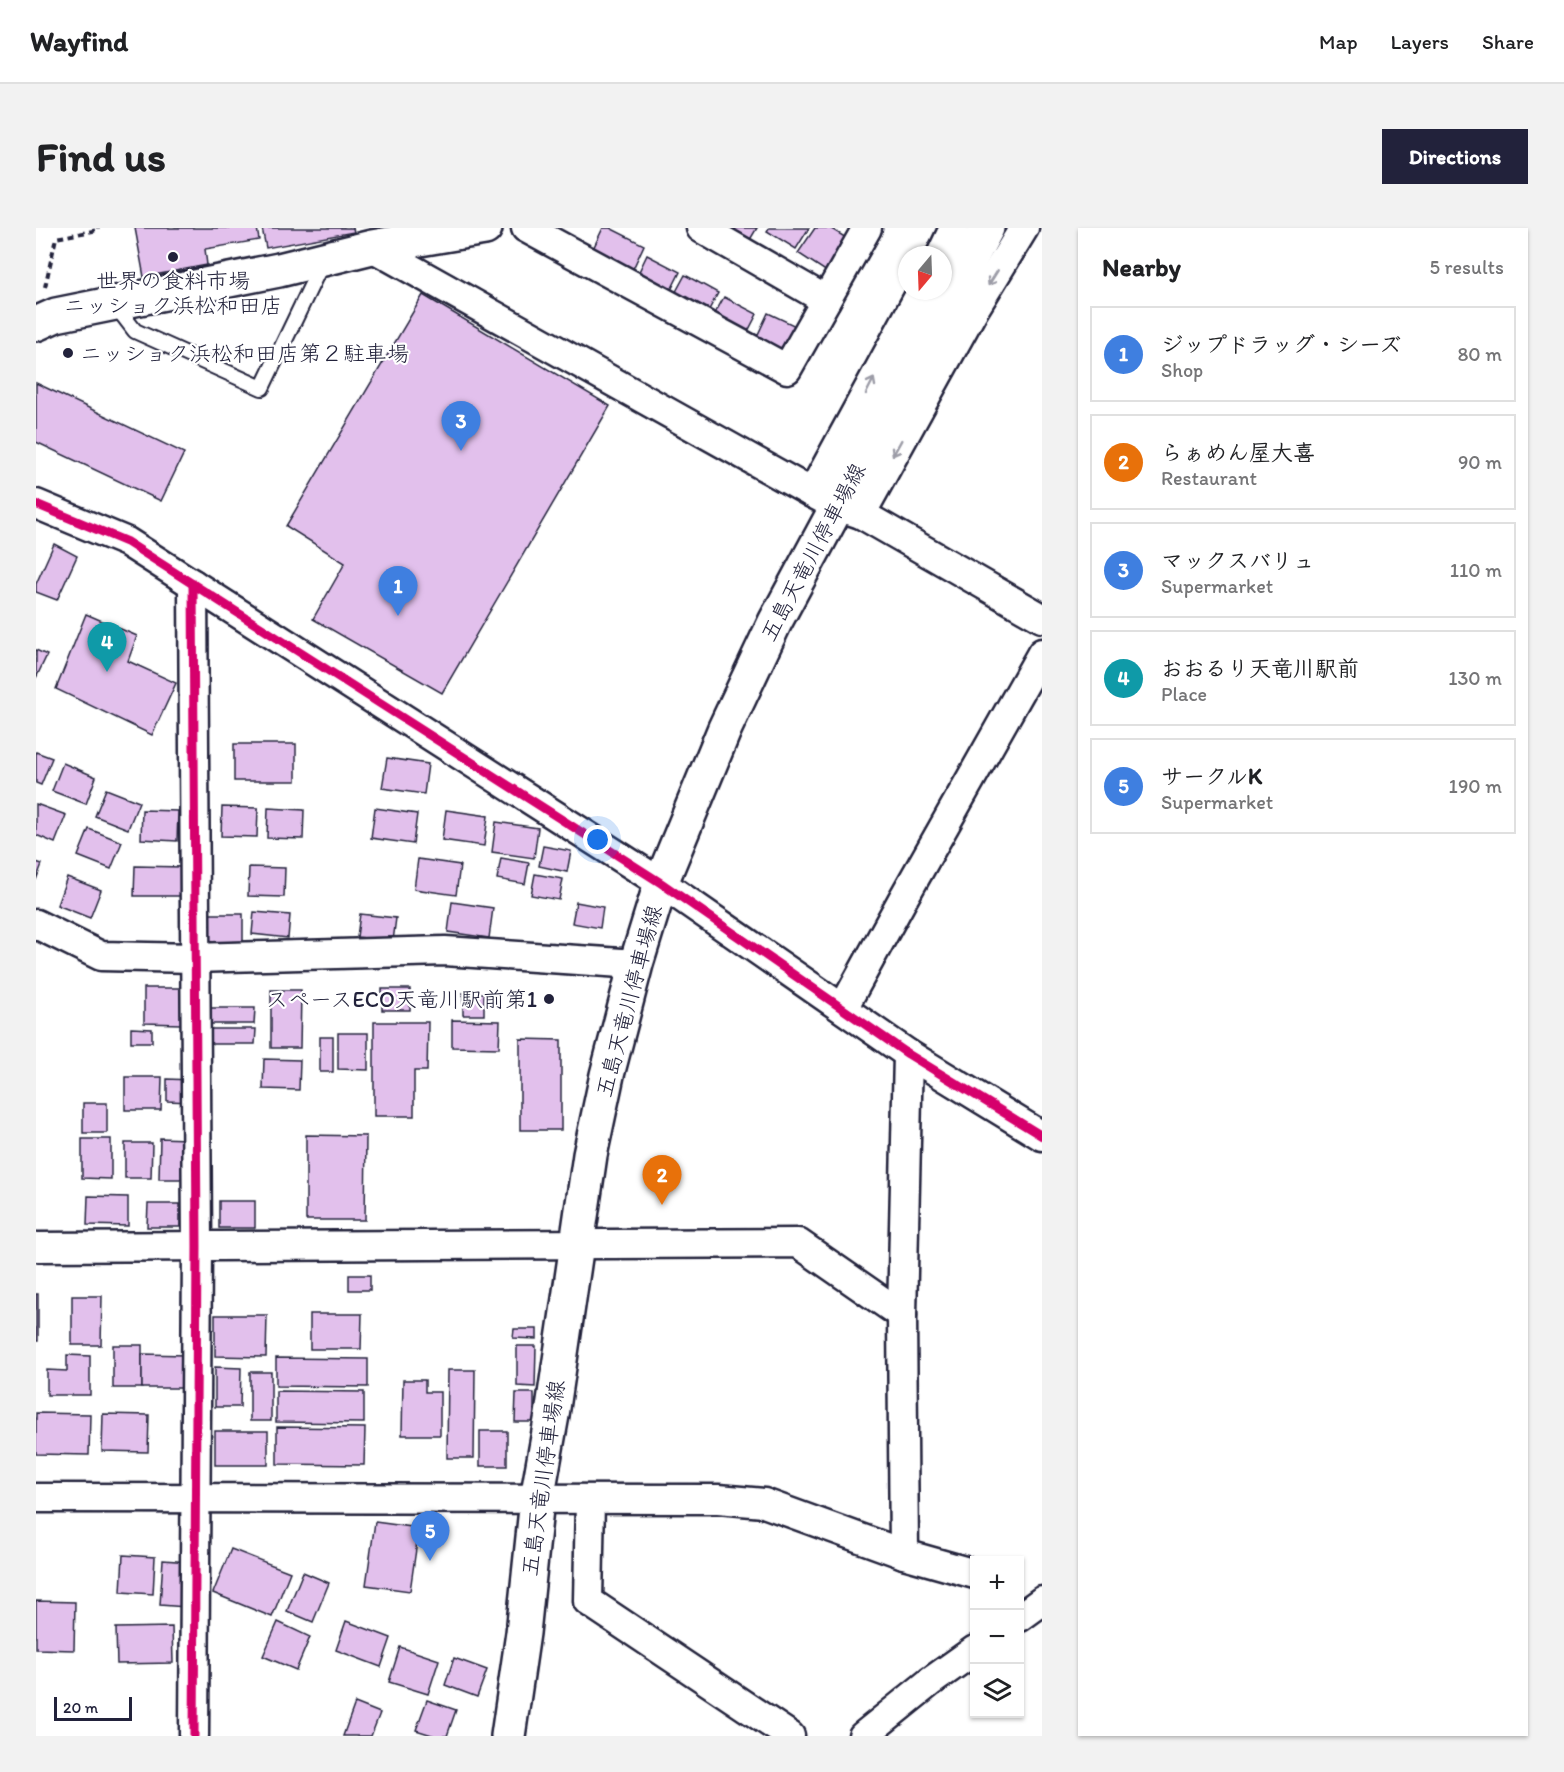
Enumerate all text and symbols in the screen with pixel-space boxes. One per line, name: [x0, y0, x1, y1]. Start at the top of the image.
text: Wayfind: [30, 24, 128, 58]
text: Map: [1319, 29, 1358, 54]
text: Layers: [1391, 29, 1449, 54]
text: Share: [1482, 29, 1534, 54]
button: Directions: [1382, 129, 1528, 184]
text: Find us: [36, 131, 166, 182]
north arrow: [898, 246, 952, 300]
marker: 世界の食料市場 ニッショク浜松和田店: [166, 250, 180, 264]
text: Nearby: [1102, 251, 1181, 283]
text: 5 results: [1430, 255, 1504, 279]
place label: 世界の食料市場 ニッショク浜松和田店: [63, 267, 283, 319]
one-way arrow: [987, 269, 999, 286]
text: ジップドラッグ・シーズ: [1161, 331, 1401, 358]
place label: ニッショク浜松和田店第２駐車場: [80, 340, 409, 367]
text: 1: [1119, 342, 1128, 366]
text: 80 m: [1457, 342, 1502, 366]
marker: ニッショク浜松和田店第２駐車場: [61, 346, 75, 360]
text: Shop: [1161, 358, 1203, 382]
one-way arrow: [864, 378, 876, 395]
pin: 3: [442, 402, 480, 451]
one-way arrow: [891, 439, 903, 456]
text: らぁめん屋大喜: [1161, 439, 1315, 466]
text: 2: [1118, 450, 1129, 474]
text: 90 m: [1458, 450, 1502, 474]
street label: 五島天竜川停車場線: [755, 458, 871, 646]
text: Restaurant: [1161, 466, 1257, 490]
text: マックスバリュ: [1161, 547, 1315, 574]
text: 3: [1118, 558, 1129, 582]
text: 110 m: [1450, 558, 1502, 582]
pin: 1: [378, 566, 418, 616]
text: Supermarket: [1161, 574, 1273, 598]
pin: 4: [88, 622, 126, 672]
text: おおるり天竜川駅前: [1161, 655, 1359, 682]
text: 4: [1117, 666, 1130, 690]
text: 130 m: [1448, 666, 1502, 690]
text: Place: [1161, 682, 1207, 706]
text: サークルK: [1161, 763, 1262, 790]
text: 5: [1118, 774, 1129, 798]
text: 190 m: [1449, 774, 1502, 798]
text: Supermarket: [1161, 790, 1273, 814]
your location: [583, 825, 612, 854]
street label: 五島天竜川停車場線: [590, 902, 668, 1100]
place label: スペースECO天竜川駅前第1: [266, 986, 537, 1013]
marker: スペースECO天竜川駅前第1: [542, 992, 556, 1006]
pin: 2: [642, 1156, 682, 1205]
street label: 五島天竜川停車場線: [516, 1378, 570, 1578]
pin: 5: [410, 1512, 450, 1561]
map controls: [970, 1556, 1024, 1718]
button: +: [970, 1556, 1024, 1610]
button: −: [970, 1610, 1024, 1664]
button: layers: [970, 1664, 1024, 1718]
scale bar: [54, 1694, 132, 1722]
text: 20 m: [63, 1698, 98, 1717]

